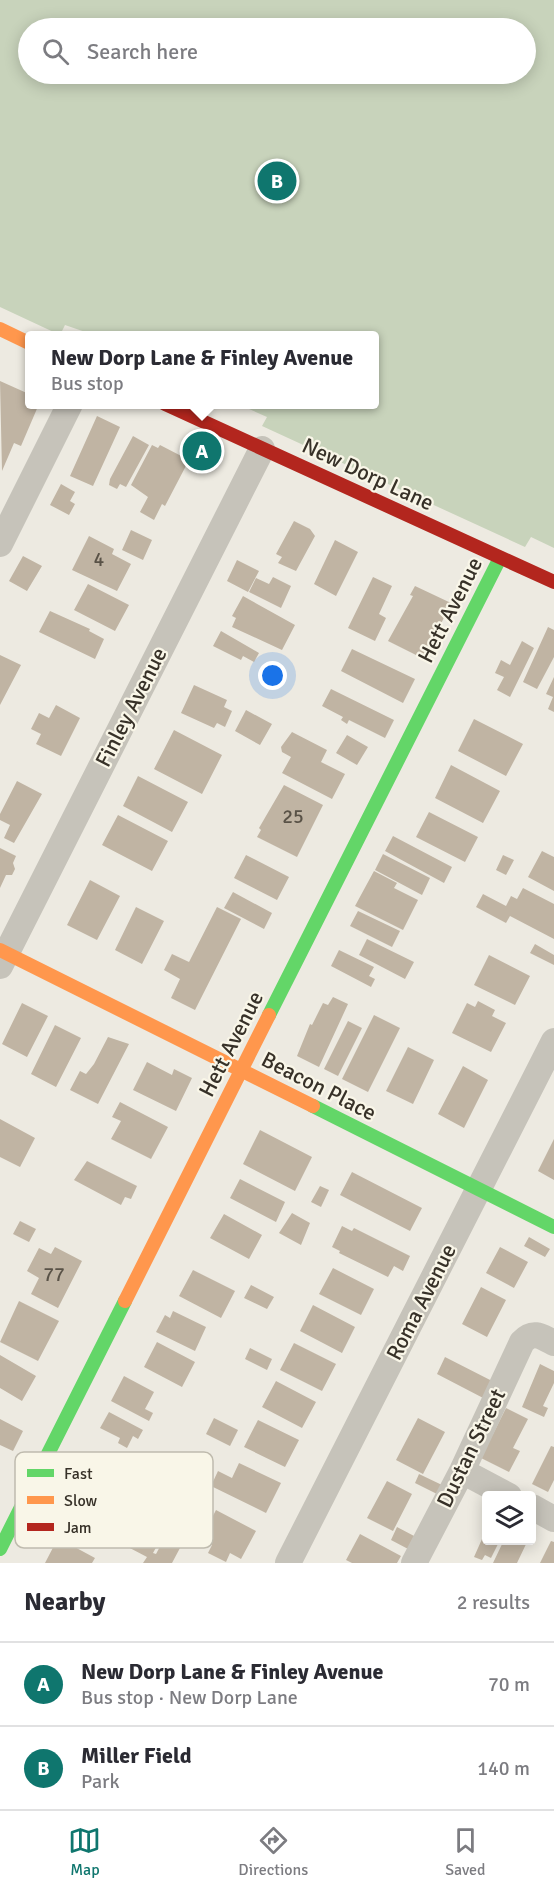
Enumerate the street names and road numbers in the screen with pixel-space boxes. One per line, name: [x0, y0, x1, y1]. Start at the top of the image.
street label: New Dorp Lane: [298, 432, 438, 516]
street label: Hett Avenue: [412, 553, 488, 667]
street label: Finley Avenue: [89, 643, 173, 771]
street label: Hett Avenue: [193, 987, 269, 1101]
street label: Beacon Place: [257, 1046, 381, 1126]
street label: Roma Avenue: [380, 1239, 462, 1365]
street label: Dustan Street: [431, 1384, 512, 1512]

